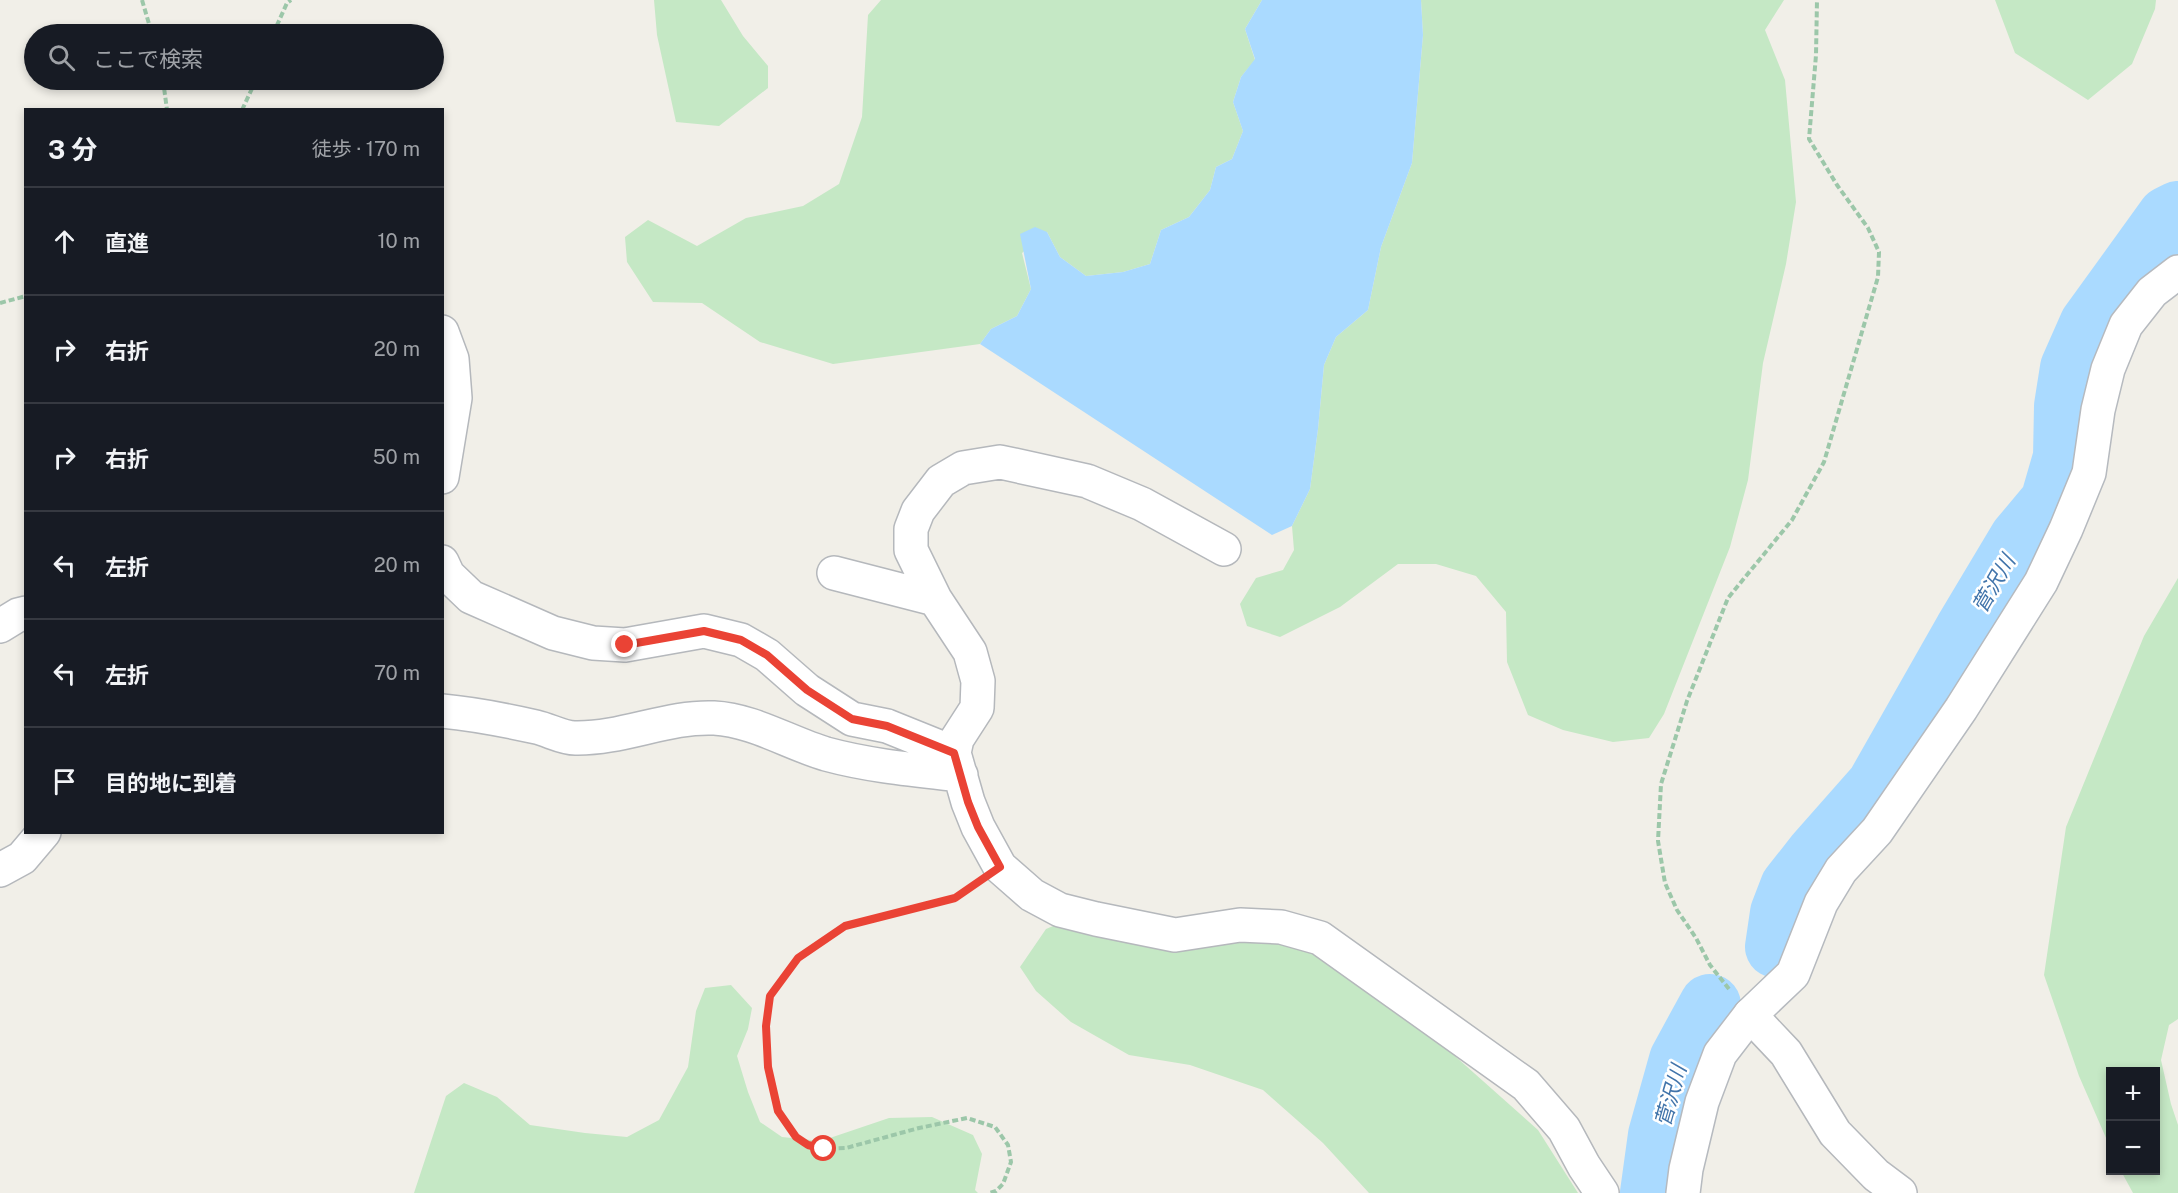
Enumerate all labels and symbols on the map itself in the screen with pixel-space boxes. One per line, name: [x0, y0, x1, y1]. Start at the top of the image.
water label: 菅沢川: [1967, 548, 2021, 617]
route end: [611, 631, 637, 657]
water label: 菅沢川: [1650, 1060, 1692, 1130]
route start: [810, 1135, 836, 1161]

